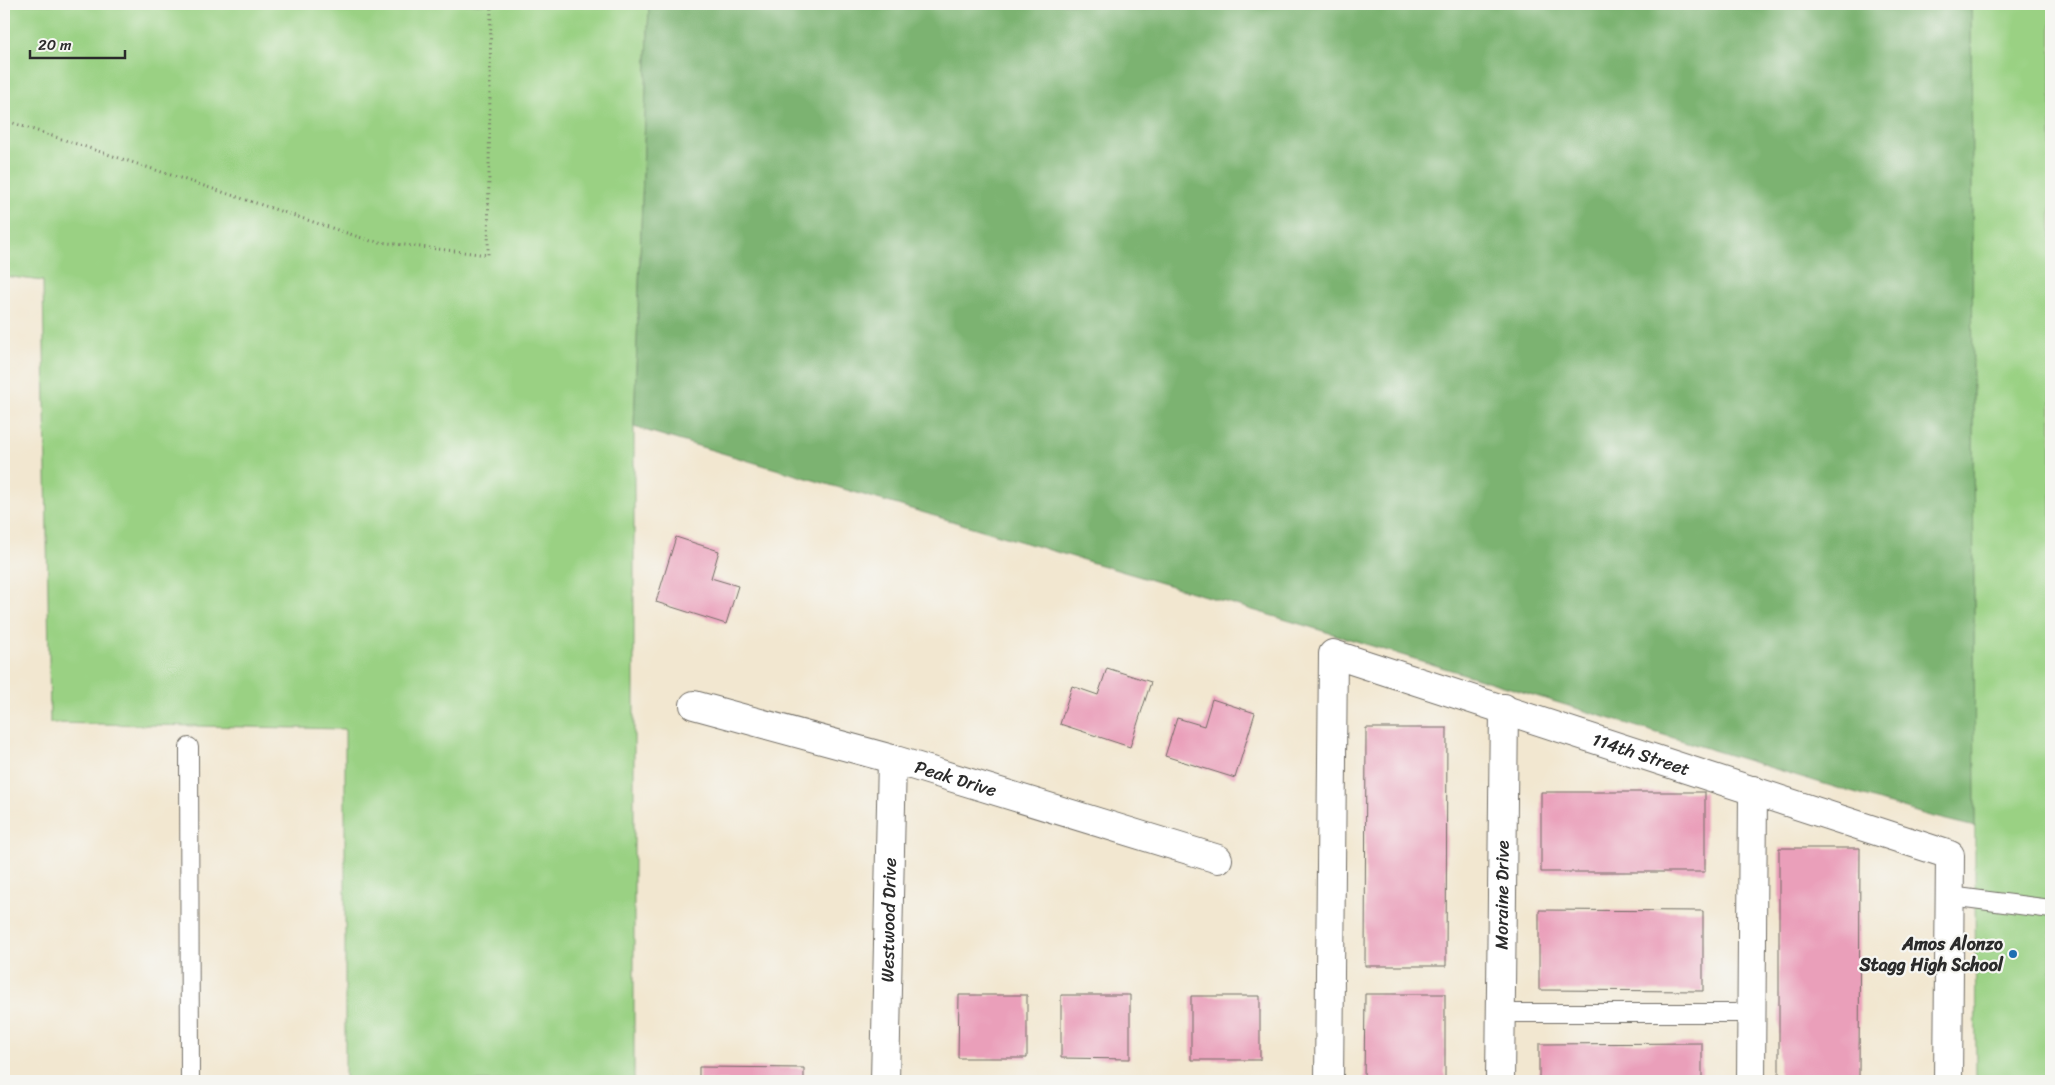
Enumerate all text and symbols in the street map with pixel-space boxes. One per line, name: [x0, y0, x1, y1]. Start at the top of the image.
scale bar: [30, 28, 125, 60]
text: 20 m: [38, 32, 72, 58]
street label: 114th Street: [1588, 723, 1694, 785]
street label: Peak Drive: [911, 751, 1001, 806]
street label: Moraine Drive: [1485, 840, 1519, 950]
street label: Westwood Drive: [871, 857, 906, 983]
place label: Amos Alonzo Stagg High School: [1859, 928, 2004, 981]
marker: Amos Alonzo Stagg High School: [2007, 948, 2019, 960]

